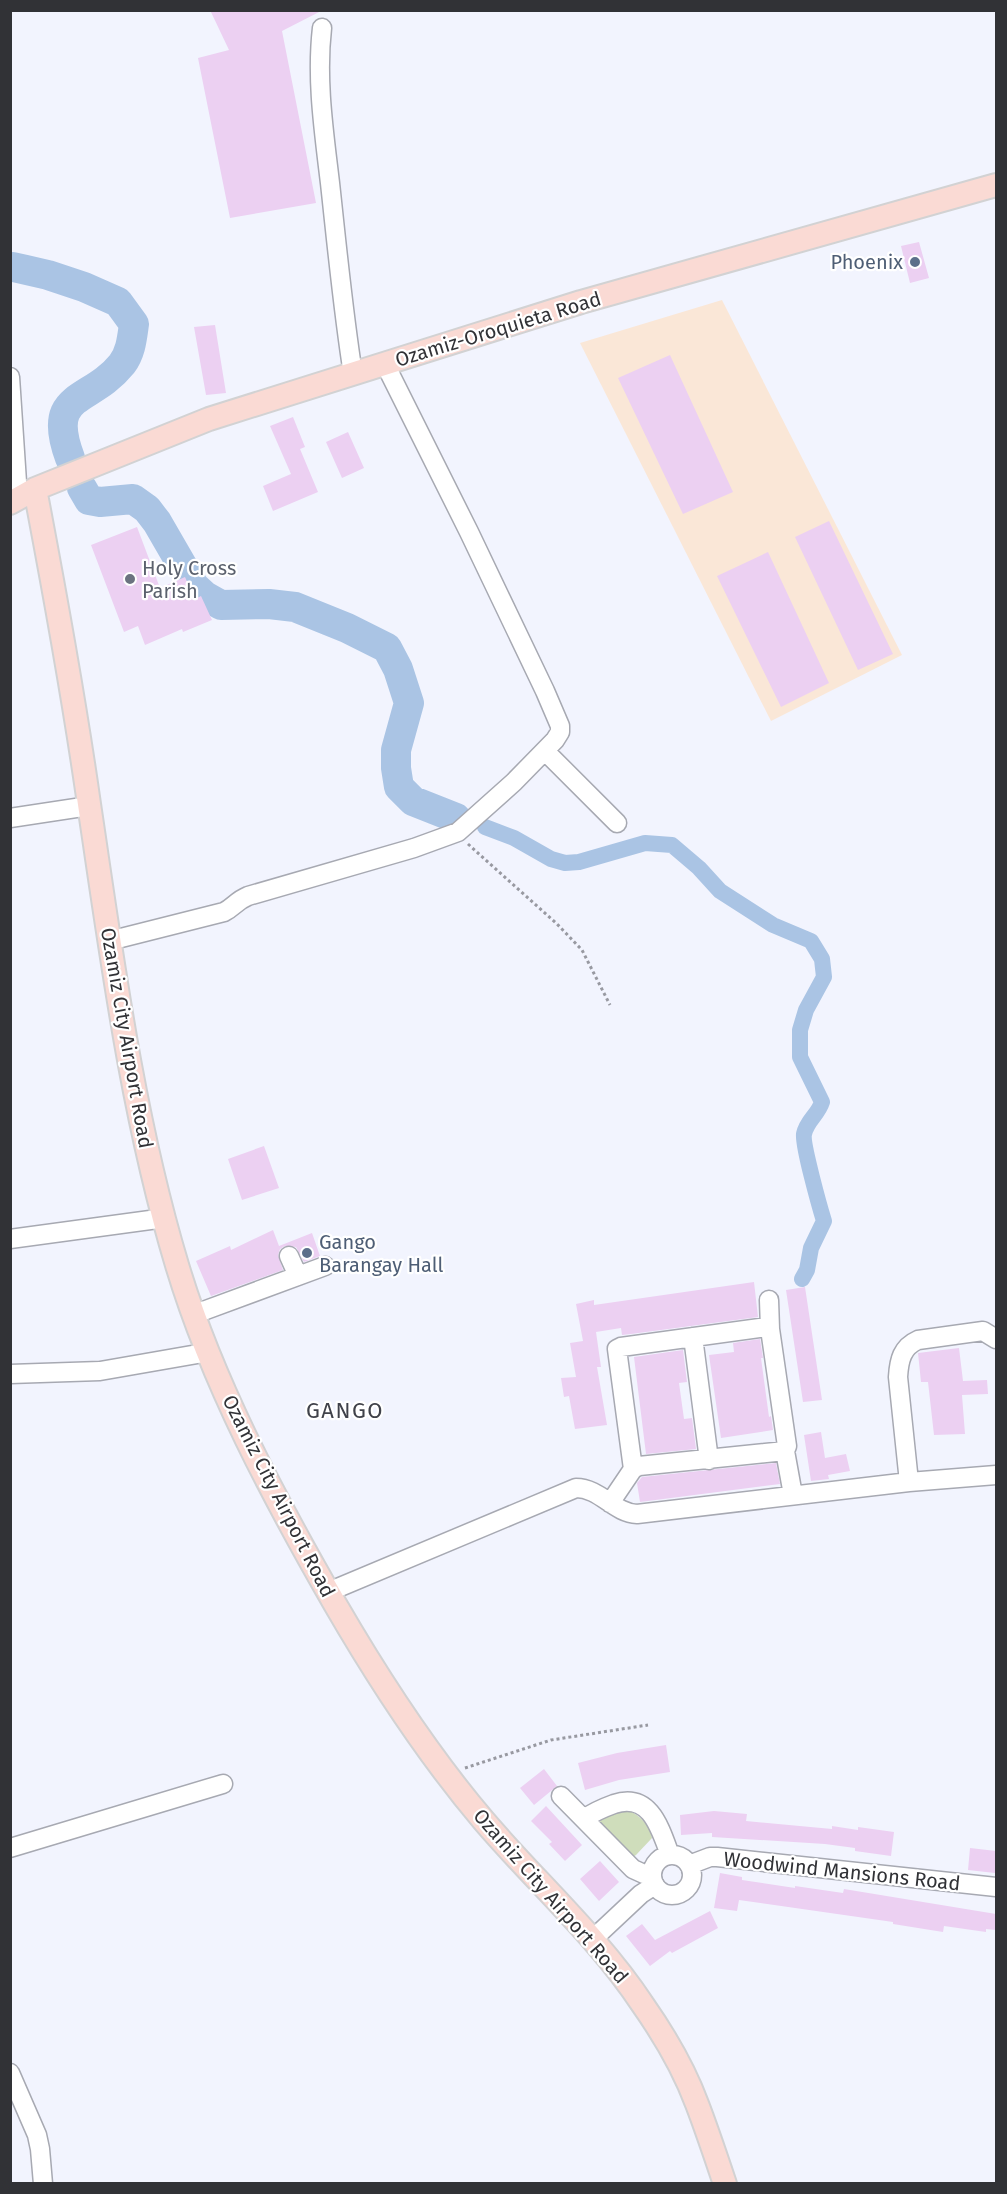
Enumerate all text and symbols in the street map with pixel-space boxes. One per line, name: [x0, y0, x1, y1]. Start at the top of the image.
place label: Phoenix: [830, 250, 903, 274]
marker: Phoenix: [908, 255, 922, 269]
street label: Ozamiz-Oroquieta Road: [392, 286, 604, 372]
place label: Holy Cross Parish: [142, 556, 236, 603]
marker: Holy Cross Parish: [123, 572, 137, 586]
street label: Ozamiz City Airport Road: [96, 926, 158, 1150]
place label: Gango Barangay Hall: [319, 1230, 444, 1277]
marker: Gango Barangay Hall: [300, 1246, 314, 1260]
street label: Ozamiz City Airport Road: [218, 1391, 340, 1601]
district label: GANGO: [306, 1397, 384, 1424]
street label: Ozamiz City Airport Road: [469, 1804, 633, 1988]
street label: Woodwind Mansions Road: [722, 1847, 962, 1895]

